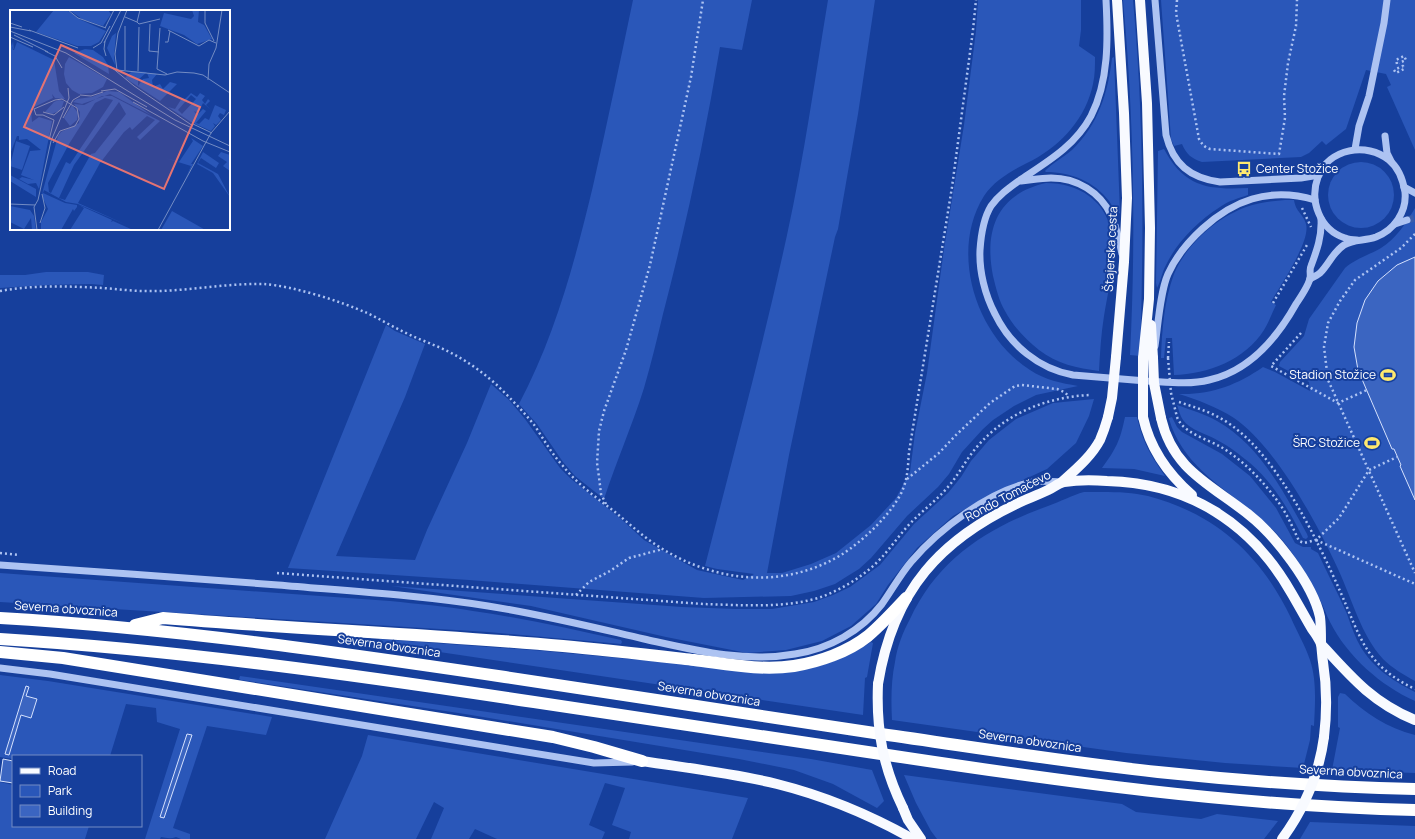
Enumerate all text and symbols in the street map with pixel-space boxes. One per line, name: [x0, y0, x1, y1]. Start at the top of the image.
inset map: [10, 10, 230, 230]
bus stop icon: Center Stožice: [1235, 160, 1253, 178]
place label: Center Stožice: [1256, 160, 1338, 177]
street label: Štajerska cesta: [1100, 206, 1121, 292]
place label: Stadion Stožice: [1289, 366, 1376, 383]
sports icon: Stadion Stožice: [1379, 366, 1397, 384]
place label: ŠRC Stožice: [1293, 434, 1360, 451]
sports icon: ŠRC Stožice: [1363, 434, 1381, 452]
street label: Rondo Tomačevo: [962, 466, 1054, 525]
street label: Severna obvoznica: [14, 596, 118, 621]
street label: Severna obvoznica: [336, 630, 442, 661]
street label: Severna obvoznica: [656, 677, 762, 710]
street label: Severna obvoznica: [977, 725, 1083, 756]
legend: [12, 755, 142, 827]
street label: Severna obvoznica: [1299, 760, 1403, 783]
text: Road: [48, 762, 76, 779]
text: Park: [48, 782, 73, 799]
text: Building: [48, 802, 92, 819]

